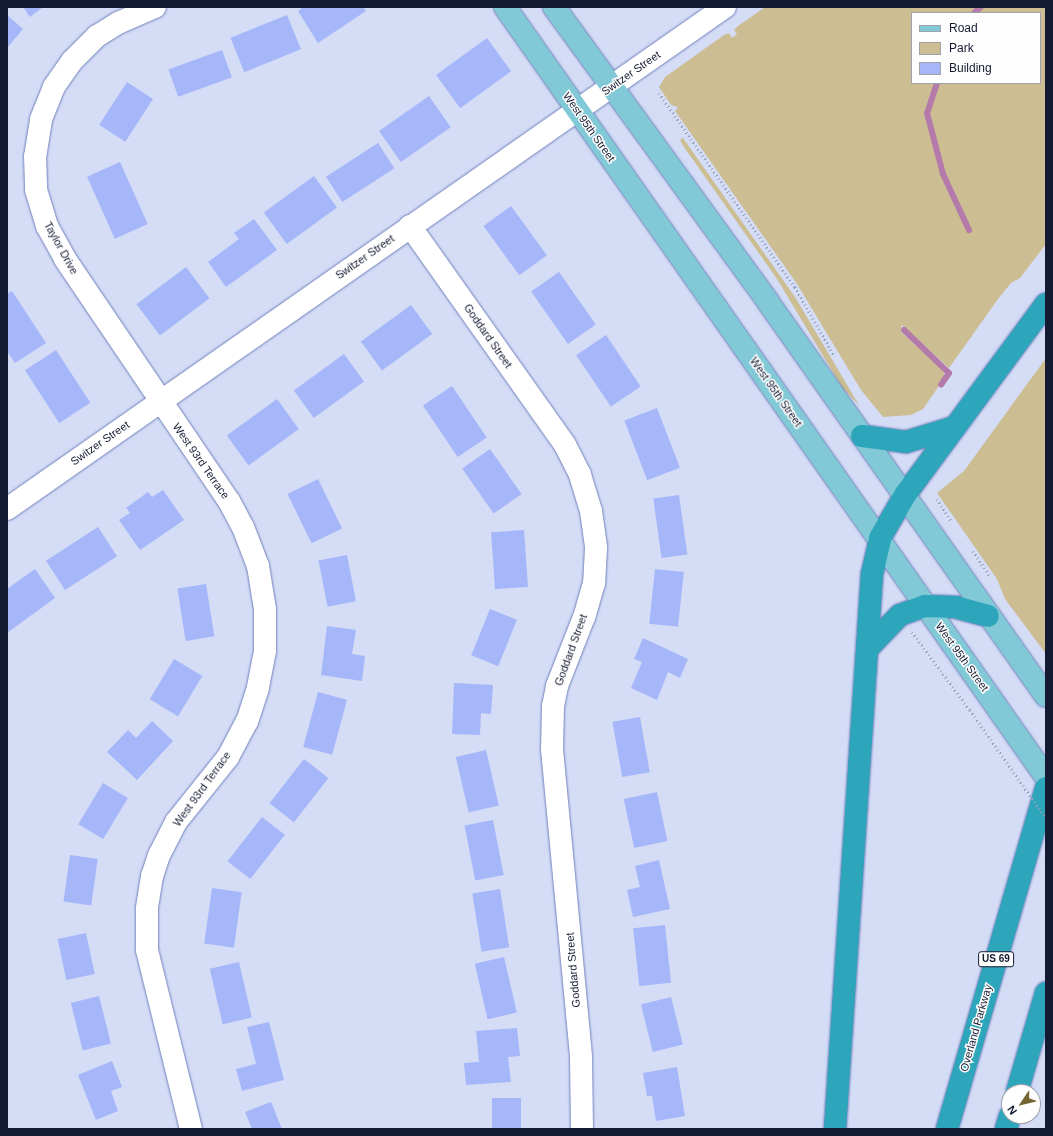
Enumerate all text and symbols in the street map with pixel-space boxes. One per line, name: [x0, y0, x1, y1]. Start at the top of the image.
legend: [911, 12, 1041, 84]
text: Road: [949, 21, 978, 35]
text: Park: [949, 41, 974, 55]
street label: Switzer Street: [599, 48, 663, 98]
text: Building: [949, 61, 992, 75]
street label: West 95th Street: [560, 90, 618, 164]
street label: Taylor Drive: [41, 219, 81, 277]
street label: Switzer Street: [333, 232, 397, 282]
street label: Goddard Street: [461, 301, 515, 371]
street label: West 95th Street: [747, 355, 805, 429]
street label: Switzer Street: [68, 418, 132, 468]
street label: West 93rd Terrace: [170, 420, 232, 502]
street label: Goddard Street: [552, 612, 590, 688]
street label: West 95th Street: [933, 620, 991, 694]
street label: West 93rd Terrace: [170, 749, 234, 829]
street label: Goddard Street: [563, 932, 583, 1008]
road number: US 69: [978, 951, 1014, 967]
street label: Overland Parkway: [957, 983, 995, 1073]
north arrow: [1001, 1084, 1041, 1124]
text: N: [1005, 1104, 1019, 1117]

